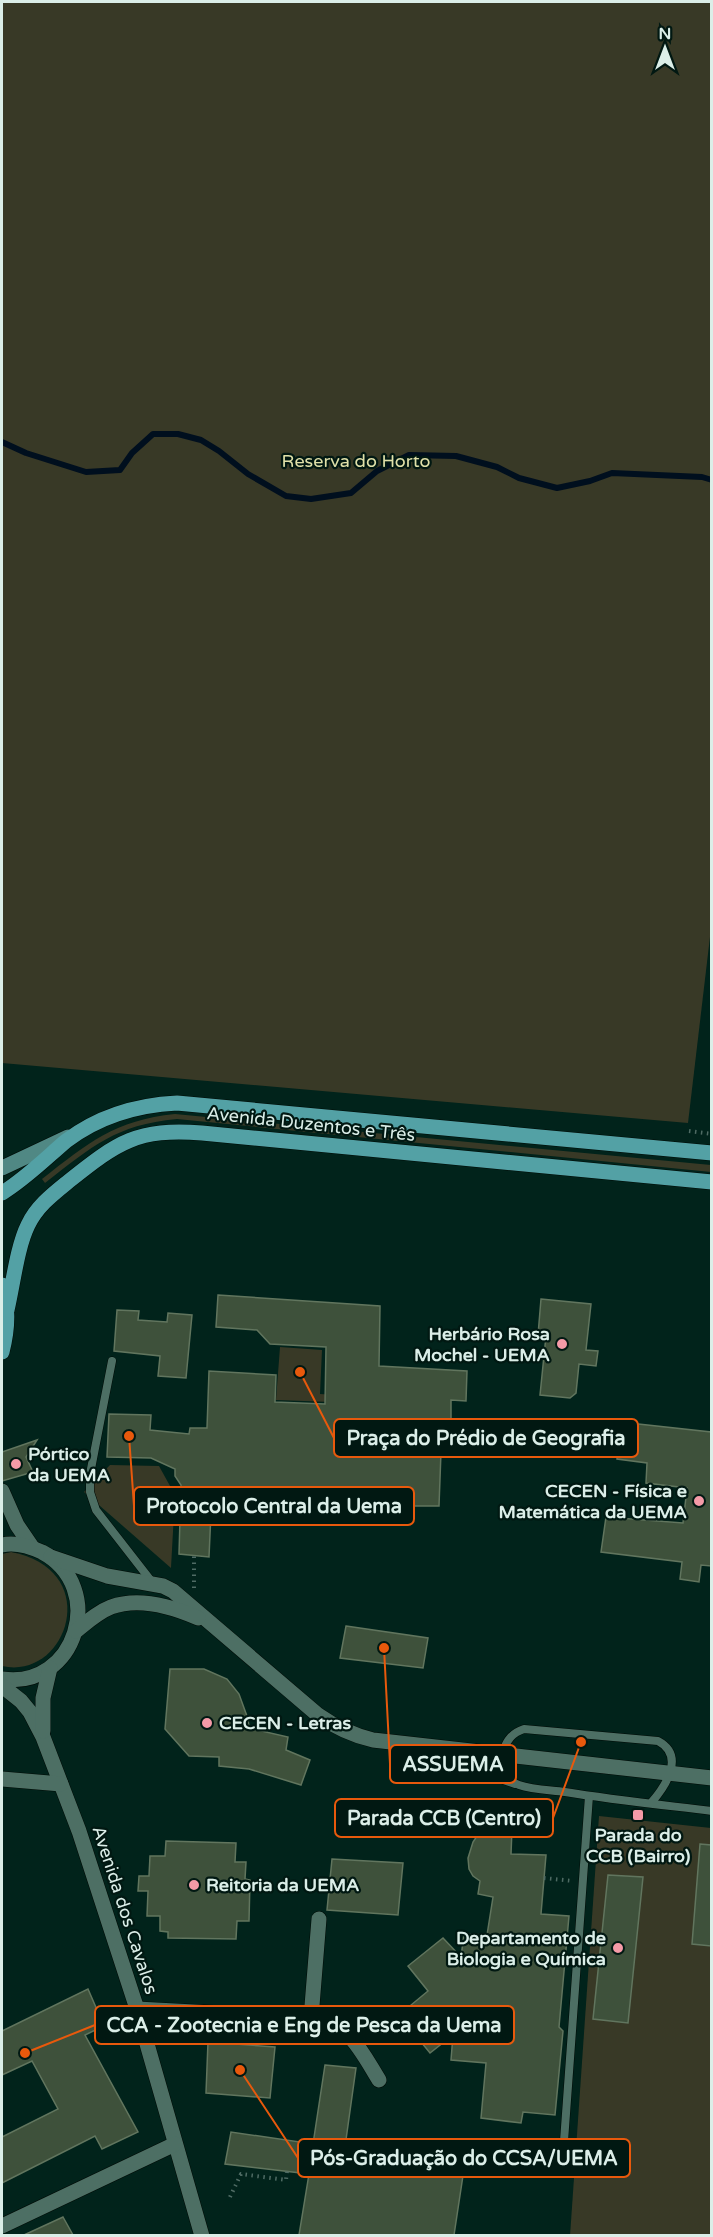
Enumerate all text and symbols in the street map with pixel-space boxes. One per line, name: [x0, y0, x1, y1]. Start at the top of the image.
north arrow: [635, 18, 695, 78]
text: N: [659, 24, 671, 44]
park label: Reserva do Horto: [282, 450, 430, 472]
street label: Avenida Duzentos e Três: [206, 1102, 416, 1146]
place label: Herbário Rosa Mochel - UEMA: [414, 1323, 550, 1366]
marker: Herbário Rosa Mochel - UEMA: [555, 1337, 569, 1351]
callout: Praça do Prédio de Geografia: [334, 1419, 638, 1457]
text: Praça do Prédio de Geografia: [346, 1427, 626, 1451]
place label: Pórtico da UEMA: [28, 1443, 110, 1486]
marker: Pórtico da UEMA: [9, 1457, 23, 1471]
place label: CECEN - Física e Matemática da UEMA: [499, 1480, 687, 1523]
callout: Protocolo Central da Uema: [134, 1487, 414, 1525]
marker: CECEN - Física e Matemática da UEMA: [692, 1494, 706, 1508]
text: Protocolo Central da Uema: [146, 1495, 402, 1519]
place label: CECEN - Letras: [219, 1712, 351, 1734]
marker: CECEN - Letras: [200, 1716, 214, 1730]
callout: ASSUEMA: [390, 1745, 516, 1783]
text: ASSUEMA: [402, 1753, 504, 1777]
callout: Parada CCB (Centro): [335, 1799, 553, 1837]
text: Parada CCB (Centro): [347, 1807, 541, 1831]
marker: Parada do CCB (Bairro): [631, 1808, 645, 1822]
street label: Avenida dos Cavalos: [87, 1823, 163, 1997]
place label: Parada do CCB (Bairro): [586, 1824, 691, 1867]
place label: Reitoria da UEMA: [206, 1874, 359, 1896]
marker: Reitoria da UEMA: [187, 1878, 201, 1892]
place label: Departamento de Biologia e Química: [447, 1927, 606, 1970]
marker: Departamento de Biologia e Química: [611, 1941, 625, 1955]
callout: CCA - Zootecnia e Eng de Pesca da Uema: [95, 2006, 514, 2044]
text: CCA - Zootecnia e Eng de Pesca da Uema: [106, 2014, 502, 2038]
callout: Pós-Graduação do CCSA/UEMA: [298, 2139, 630, 2177]
text: Pós-Graduação do CCSA/UEMA: [310, 2147, 618, 2171]

